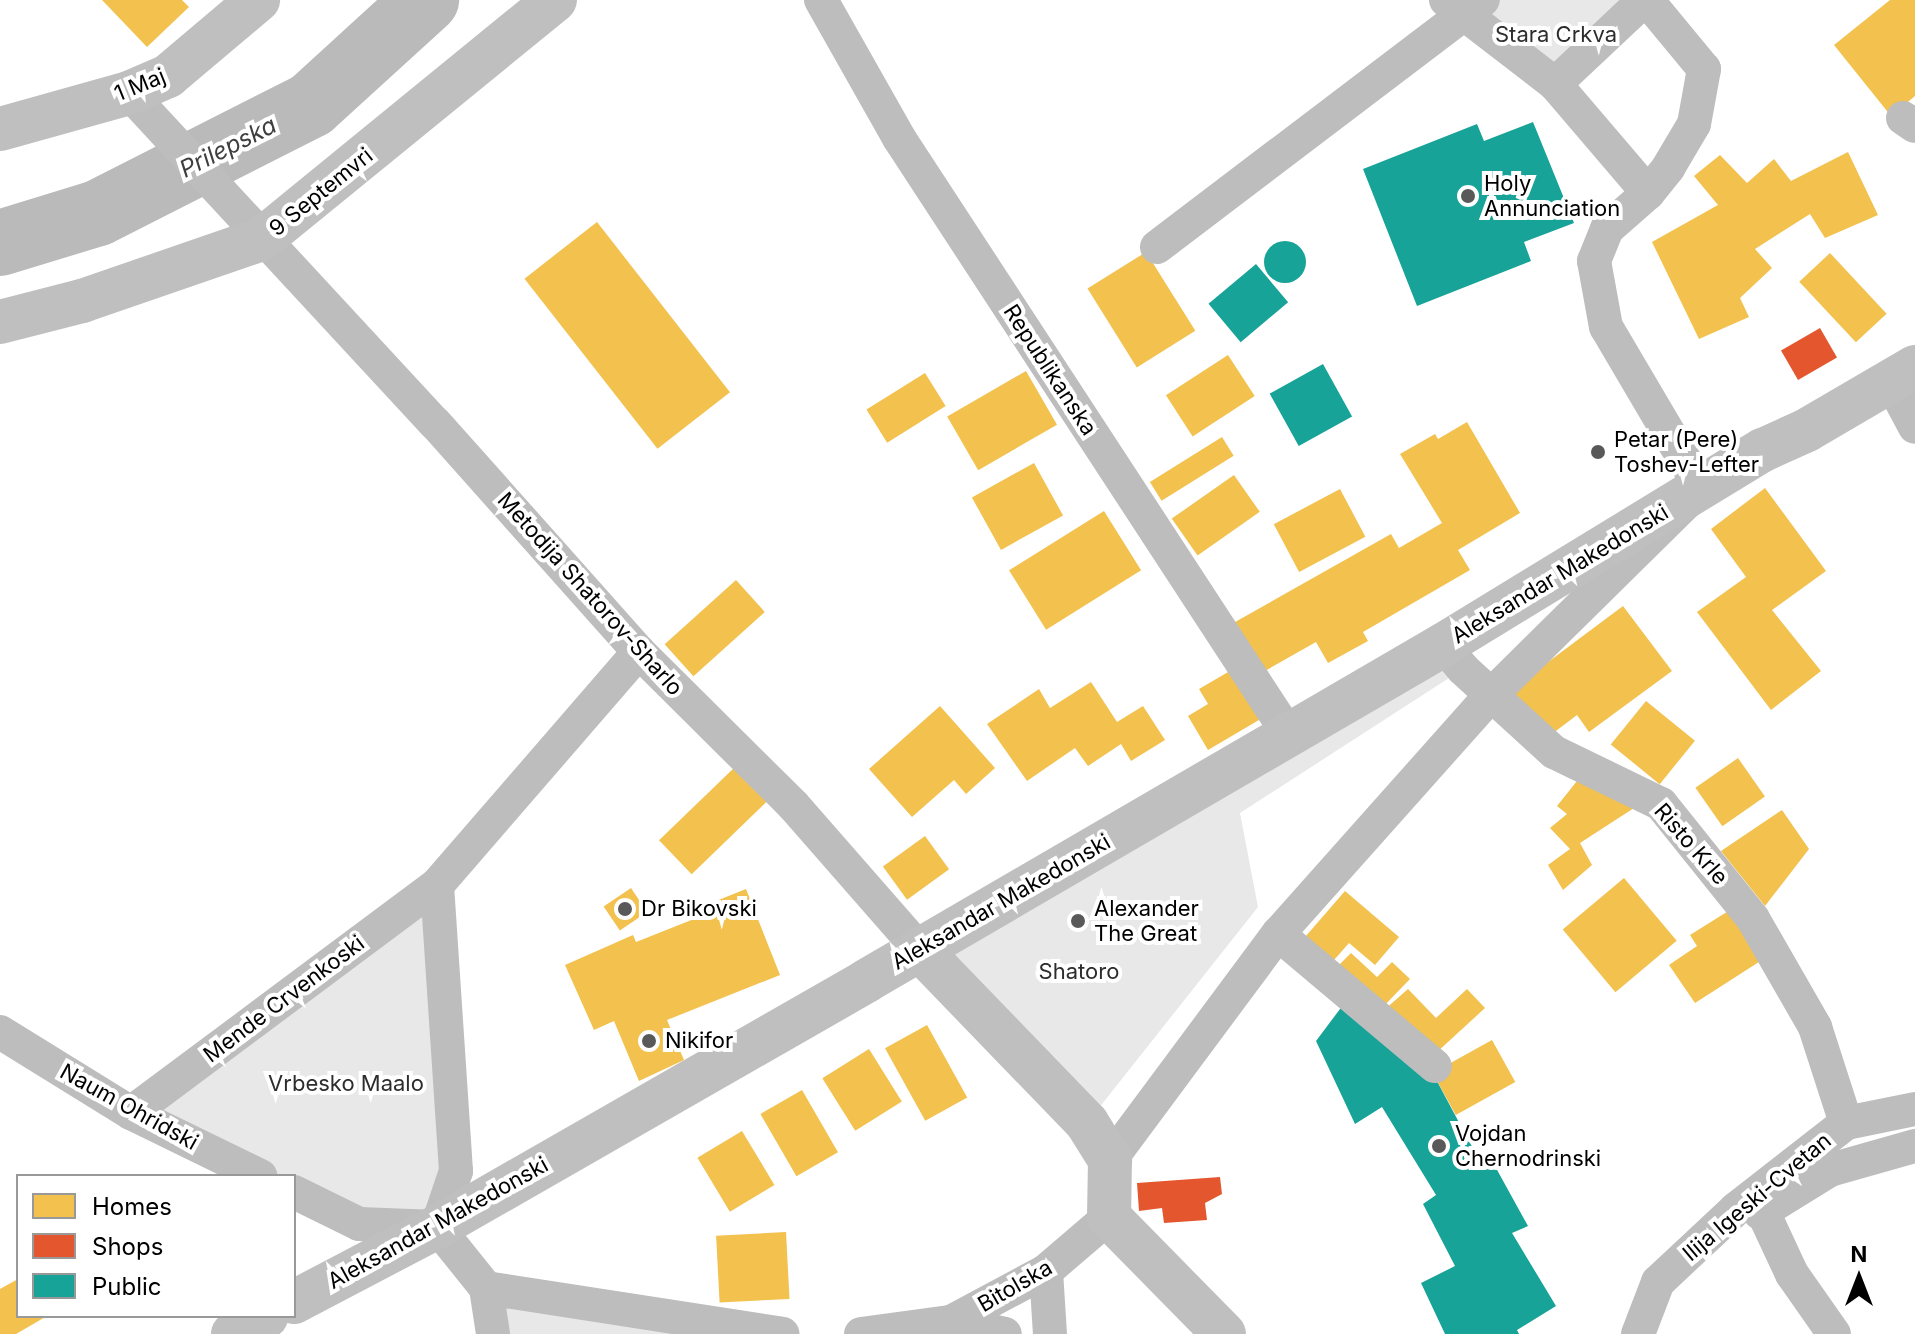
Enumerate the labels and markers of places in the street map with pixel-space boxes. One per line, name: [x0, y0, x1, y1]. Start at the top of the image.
place label: Holy Annunciation: [1484, 170, 1620, 222]
marker: Holy Annunciation: [1459, 187, 1477, 205]
place label: Petar (Pere) Toshev-Lefter: [1614, 426, 1759, 478]
marker: Petar (Pere) Toshev-Lefter: [1589, 443, 1607, 461]
place label: Alexander The Great: [1094, 895, 1199, 946]
place label: Dr Bikovski: [641, 896, 757, 922]
marker: Dr Bikovski: [616, 900, 634, 918]
marker: Alexander The Great: [1069, 912, 1087, 930]
place label: Nikifor: [665, 1028, 733, 1054]
marker: Nikifor: [640, 1032, 658, 1050]
place label: Vojdan Chernodrinski: [1455, 1120, 1601, 1172]
marker: Vojdan Chernodrinski: [1430, 1137, 1448, 1155]

